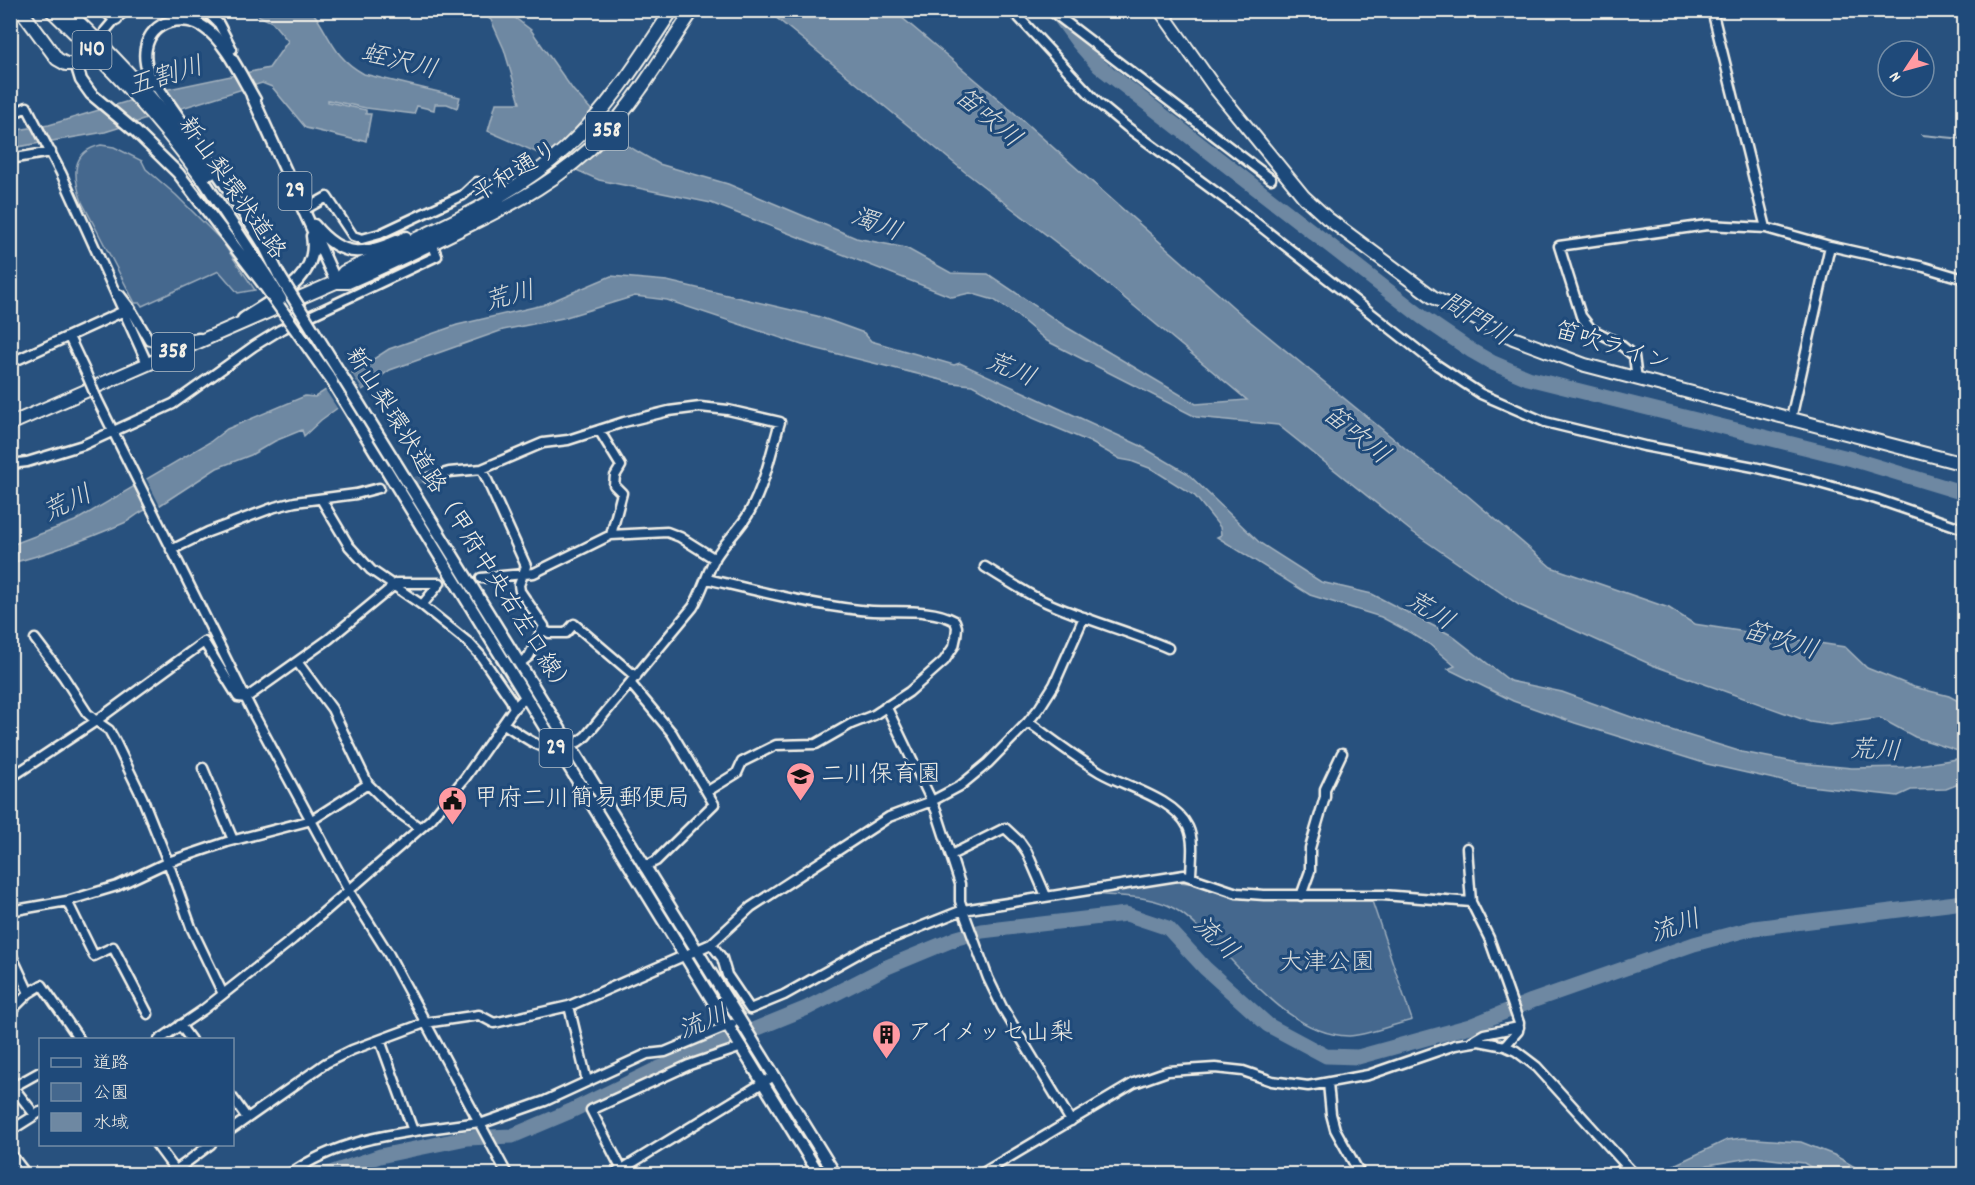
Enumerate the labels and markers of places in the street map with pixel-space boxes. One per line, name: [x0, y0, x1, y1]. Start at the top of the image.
place label: 二川保育園: [821, 759, 941, 793]
school or university icon: 二川保育園: [784, 760, 816, 802]
place label: 甲府二川簡易郵便局: [474, 783, 690, 817]
public building icon: 甲府二川簡易郵便局: [437, 784, 469, 826]
place label: アイメッセ山梨: [908, 1017, 1074, 1051]
building icon: アイメッセ山梨: [871, 1018, 903, 1060]

